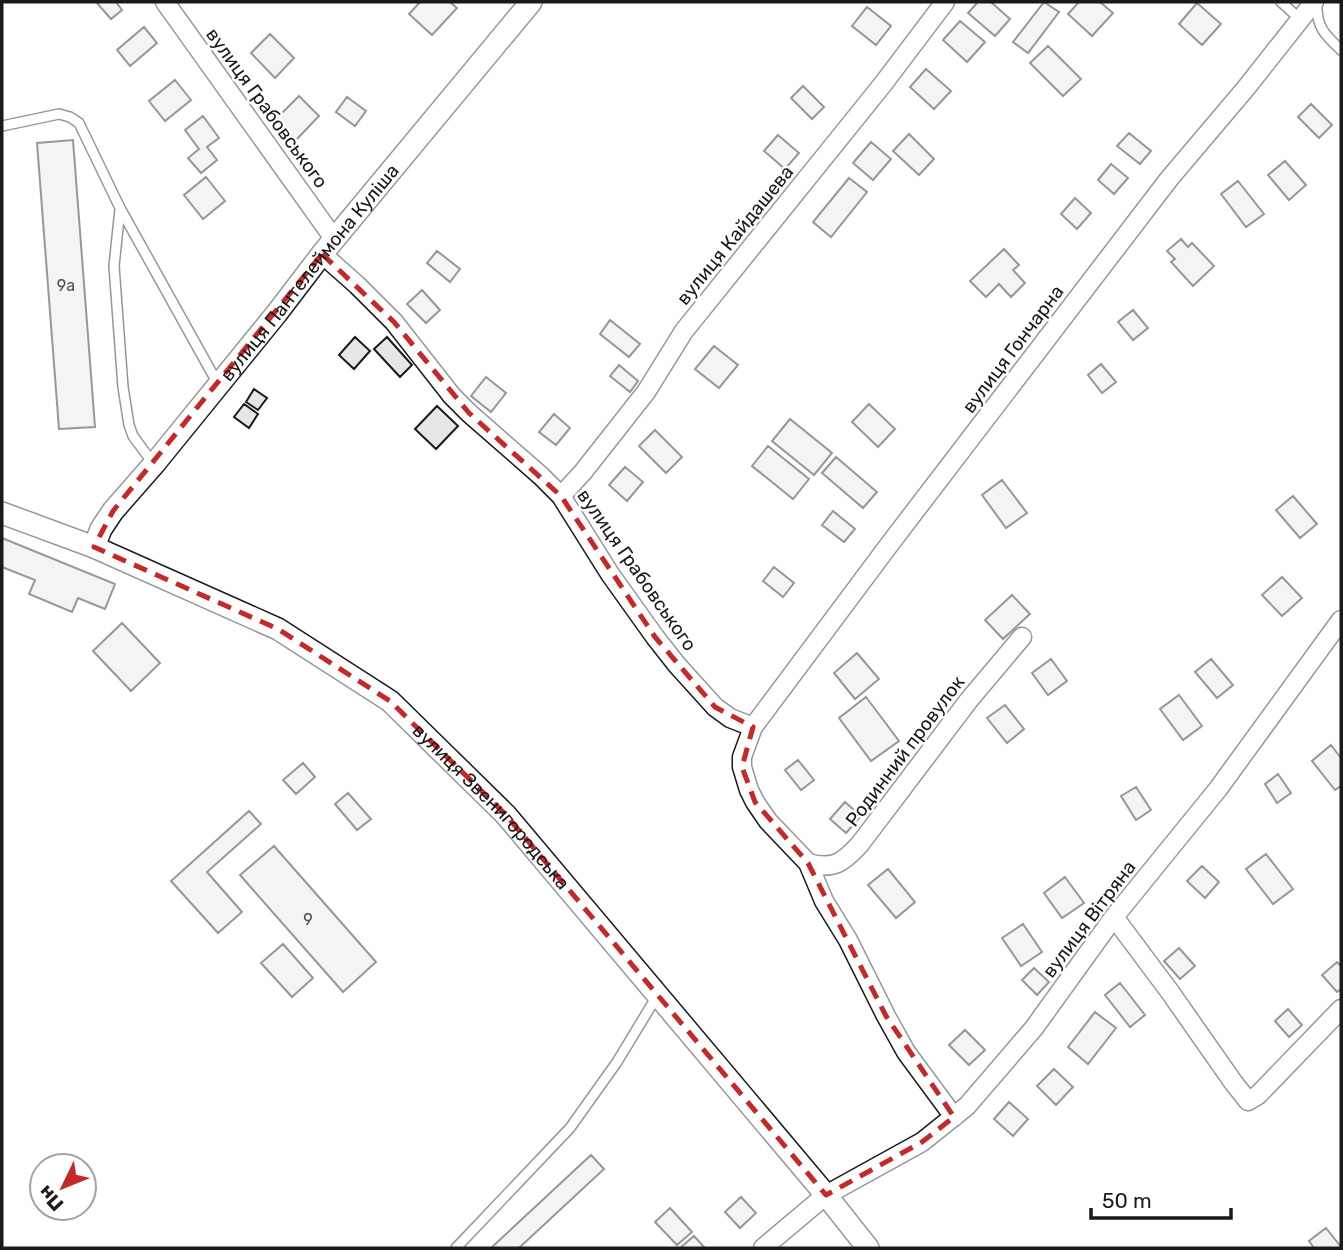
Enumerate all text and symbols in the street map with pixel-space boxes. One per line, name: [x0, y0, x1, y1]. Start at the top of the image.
street label: вулиця Грабовського: [201, 24, 333, 192]
street label: вулиця Пантелеймона Куліша: [215, 159, 403, 385]
street label: вулиця Кайдашева: [672, 161, 798, 309]
house number: 9а: [57, 276, 75, 295]
street label: вулиця Гончарна: [957, 281, 1069, 417]
street label: вулиця Грабовського: [572, 485, 702, 655]
street label: Родинний провулок: [841, 671, 969, 831]
street label: вулиця Звенигородська: [408, 718, 575, 894]
street label: вулиця Вітряна: [1038, 856, 1140, 982]
house number: 9: [303, 910, 313, 929]
north arrow: [28, 1152, 98, 1222]
scale bar: [1091, 1176, 1231, 1220]
text: Пн: [34, 1181, 68, 1216]
text: 50 m: [1102, 1188, 1152, 1213]

